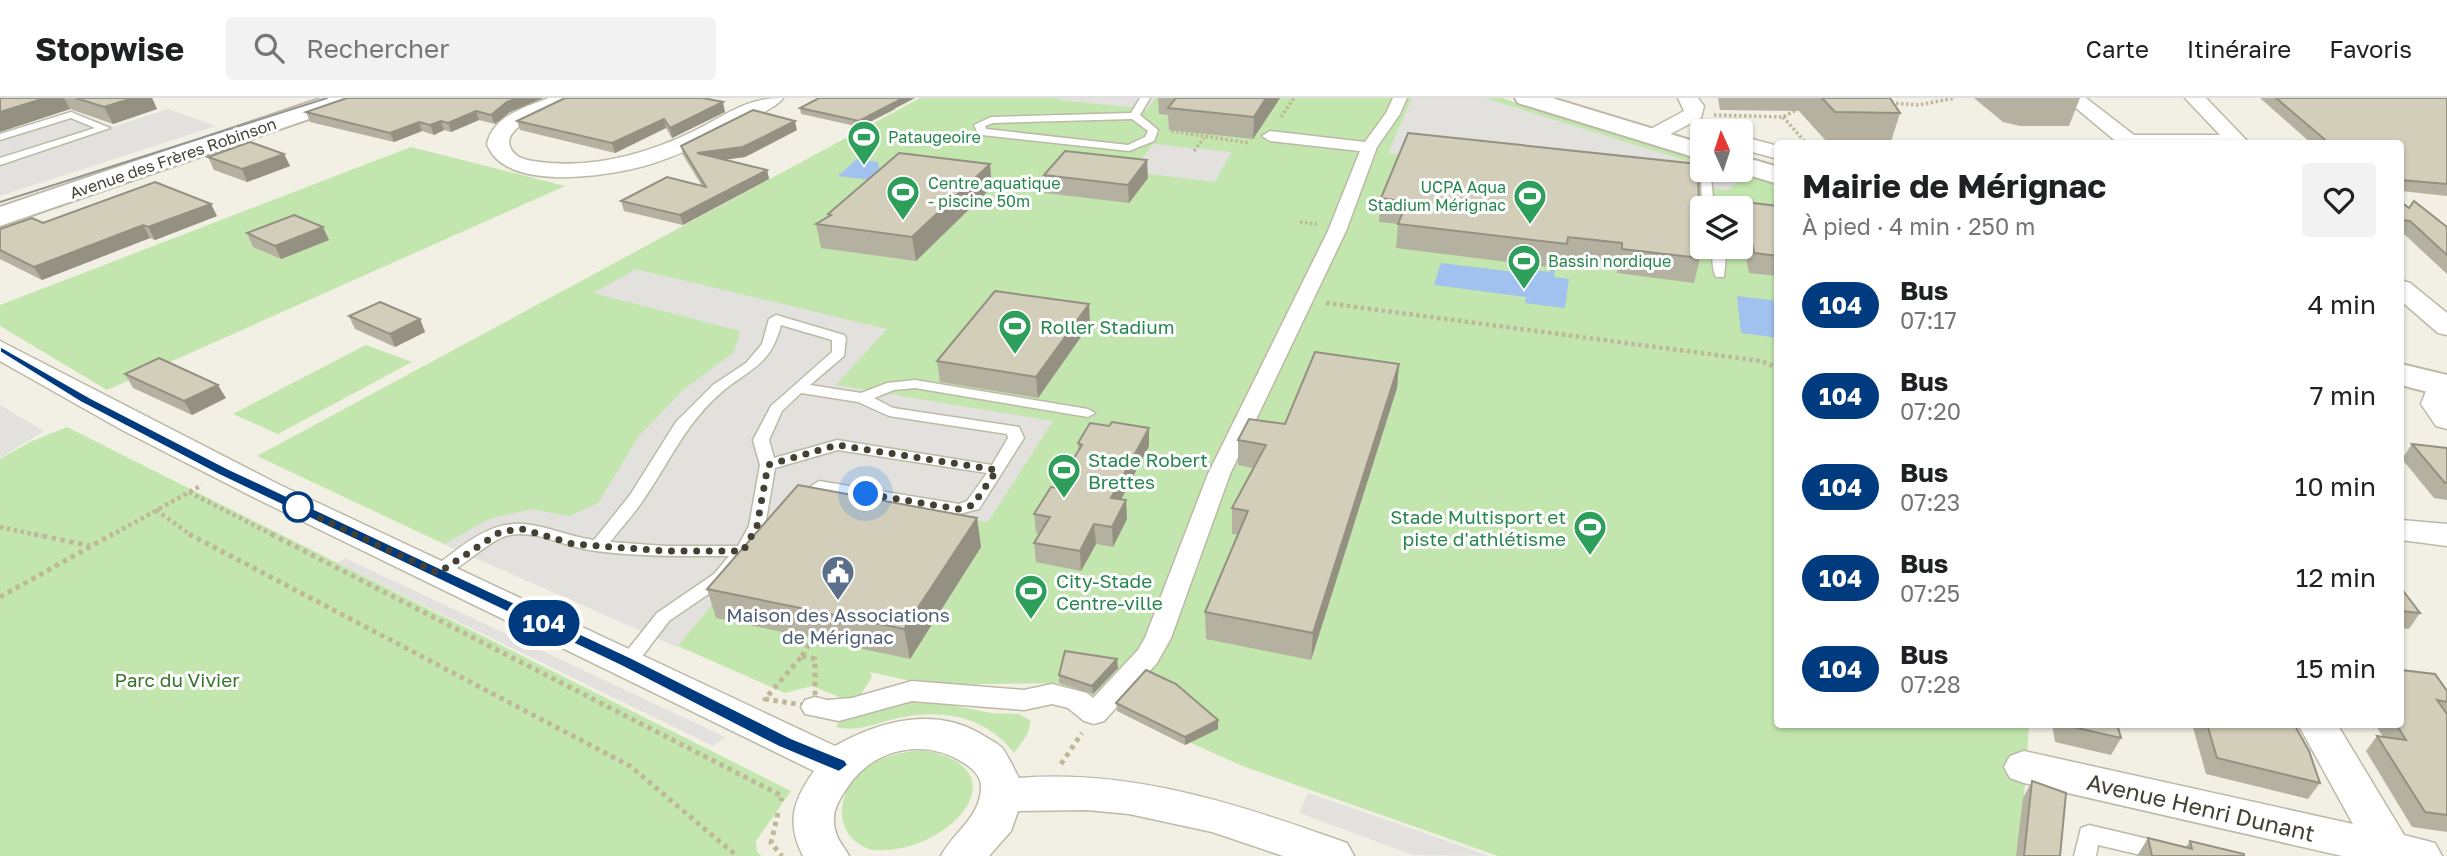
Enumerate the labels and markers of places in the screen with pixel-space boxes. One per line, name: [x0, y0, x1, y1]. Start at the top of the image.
sports icon: Pataugeoire: [845, 118, 883, 167]
place label: Pataugeoire: [888, 127, 981, 147]
sports icon: Centre aquatique - piscine 50m: [884, 173, 922, 222]
place label: Centre aquatique - piscine 50m: [928, 173, 1061, 211]
place label: UCPA Aqua Stadium Mérignac: [1368, 177, 1506, 215]
sports icon: UCPA Aqua Stadium Mérignac: [1511, 177, 1549, 226]
sports icon: Bassin nordique: [1505, 242, 1543, 291]
place label: Bassin nordique: [1548, 251, 1671, 271]
sports icon: Roller Stadium: [996, 307, 1034, 356]
place label: Roller Stadium: [1040, 315, 1174, 338]
place label: Stade Robert Brettes: [1088, 448, 1208, 493]
sports icon: Stade Robert Brettes: [1045, 451, 1083, 500]
unlabelled marker: [283, 492, 313, 522]
place label: Stade Multisport et piste d'athlétisme: [1390, 505, 1566, 550]
sports icon: Stade Multisport et piste d'athlétisme: [1571, 508, 1609, 557]
public building icon: Maison des Associations de Mérignac: [819, 553, 857, 602]
place label: City-Stade Centre-ville: [1056, 569, 1163, 614]
sports icon: City-Stade Centre-ville: [1012, 572, 1050, 621]
place label: Maison des Associations de Mérignac: [726, 603, 950, 648]

